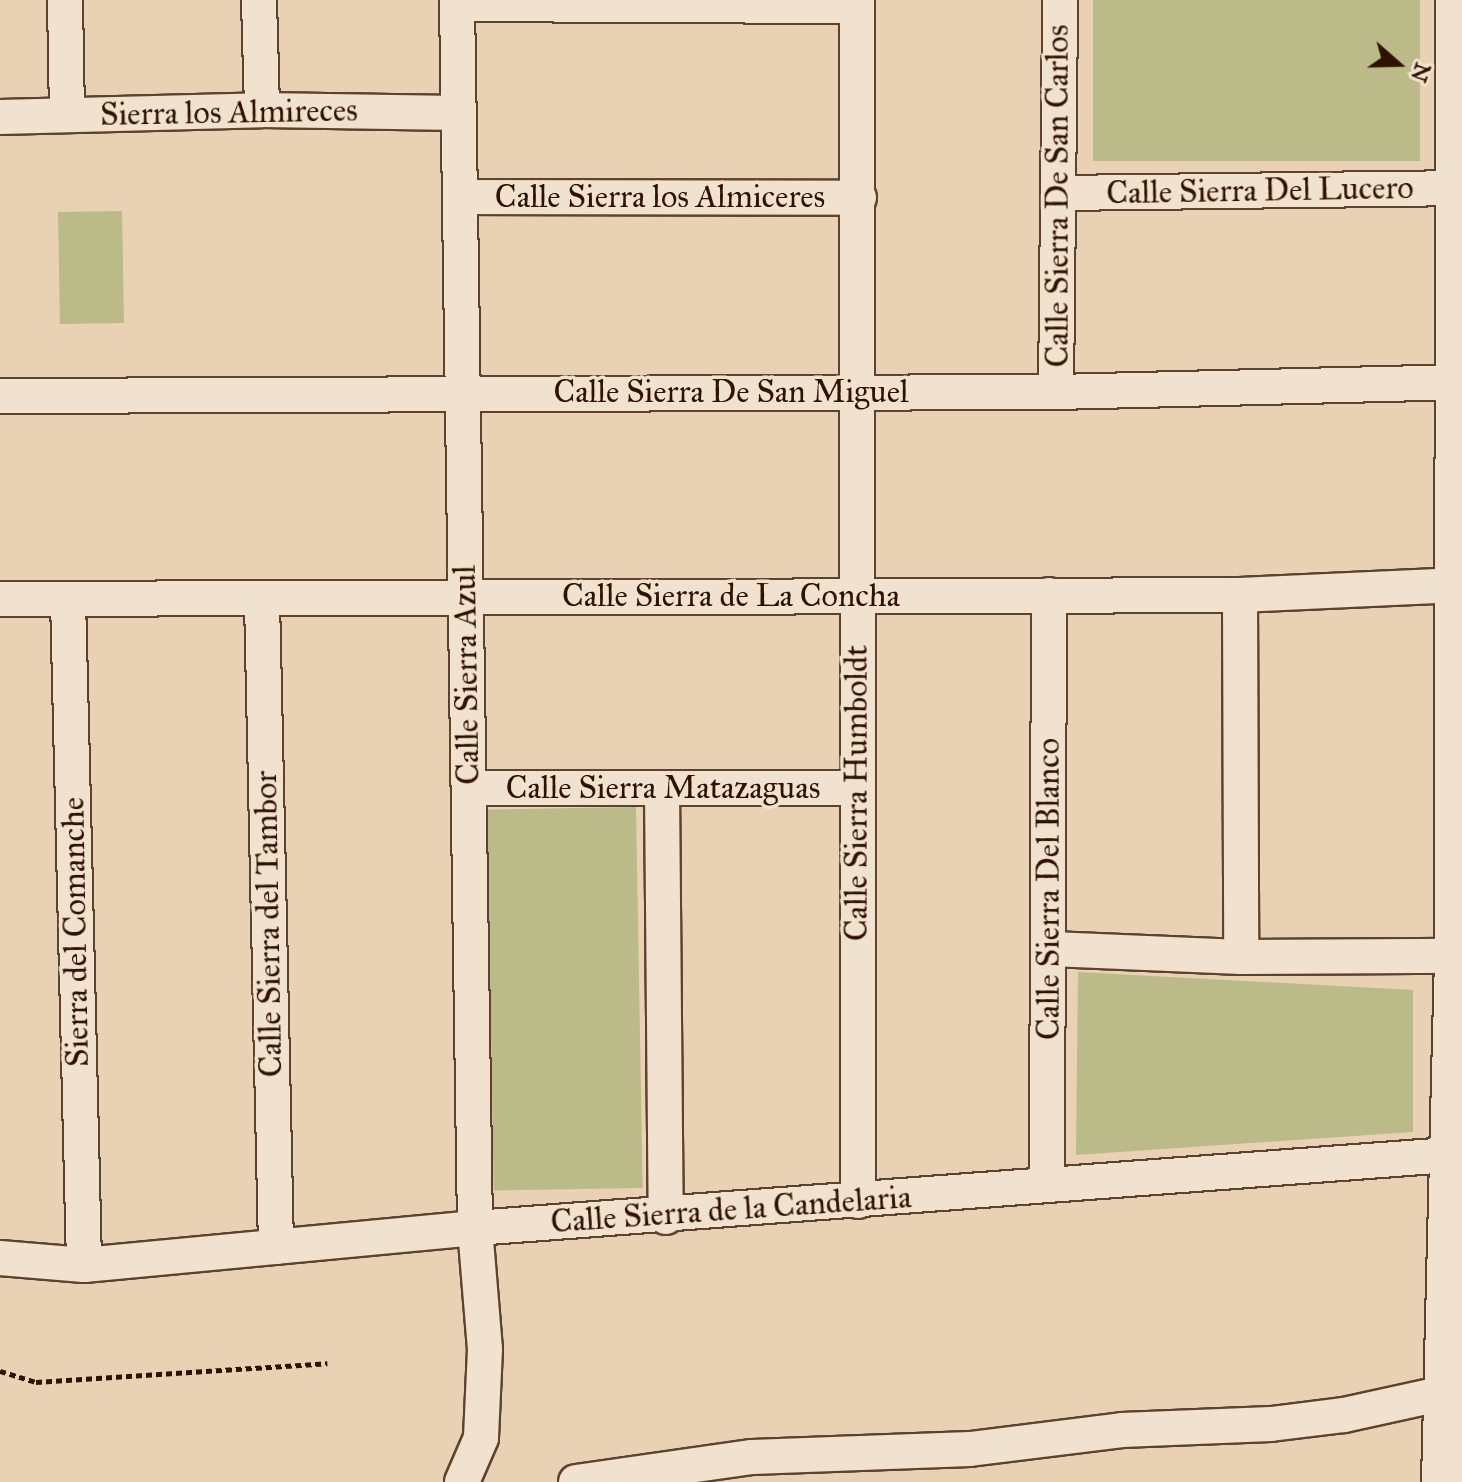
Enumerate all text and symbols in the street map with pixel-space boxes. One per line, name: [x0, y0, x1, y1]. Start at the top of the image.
north arrow: [1358, 24, 1438, 104]
street label: Calle Sierra De San Carlos: [1039, 25, 1077, 367]
text: N: [1405, 59, 1437, 86]
street label: Sierra los Almireces: [100, 92, 358, 134]
street label: Calle Sierra Del Lucero: [1106, 169, 1414, 213]
street label: Calle Sierra los Almiceres: [495, 178, 825, 216]
street label: Calle Sierra De San Miguel: [553, 373, 909, 411]
street label: Calle Sierra Azul: [446, 565, 488, 785]
street label: Calle Sierra de La Concha: [562, 577, 900, 615]
street label: Calle Sierra Humboldt: [838, 645, 876, 941]
street label: Calle Sierra Del Blanco: [1030, 738, 1068, 1040]
street label: Calle Sierra Matazaguas: [506, 769, 820, 807]
street label: Calle Sierra del Tambor: [247, 770, 291, 1078]
street label: Sierra del Comanche: [54, 797, 98, 1067]
street label: Calle Sierra de la Candelaria: [549, 1178, 913, 1242]

